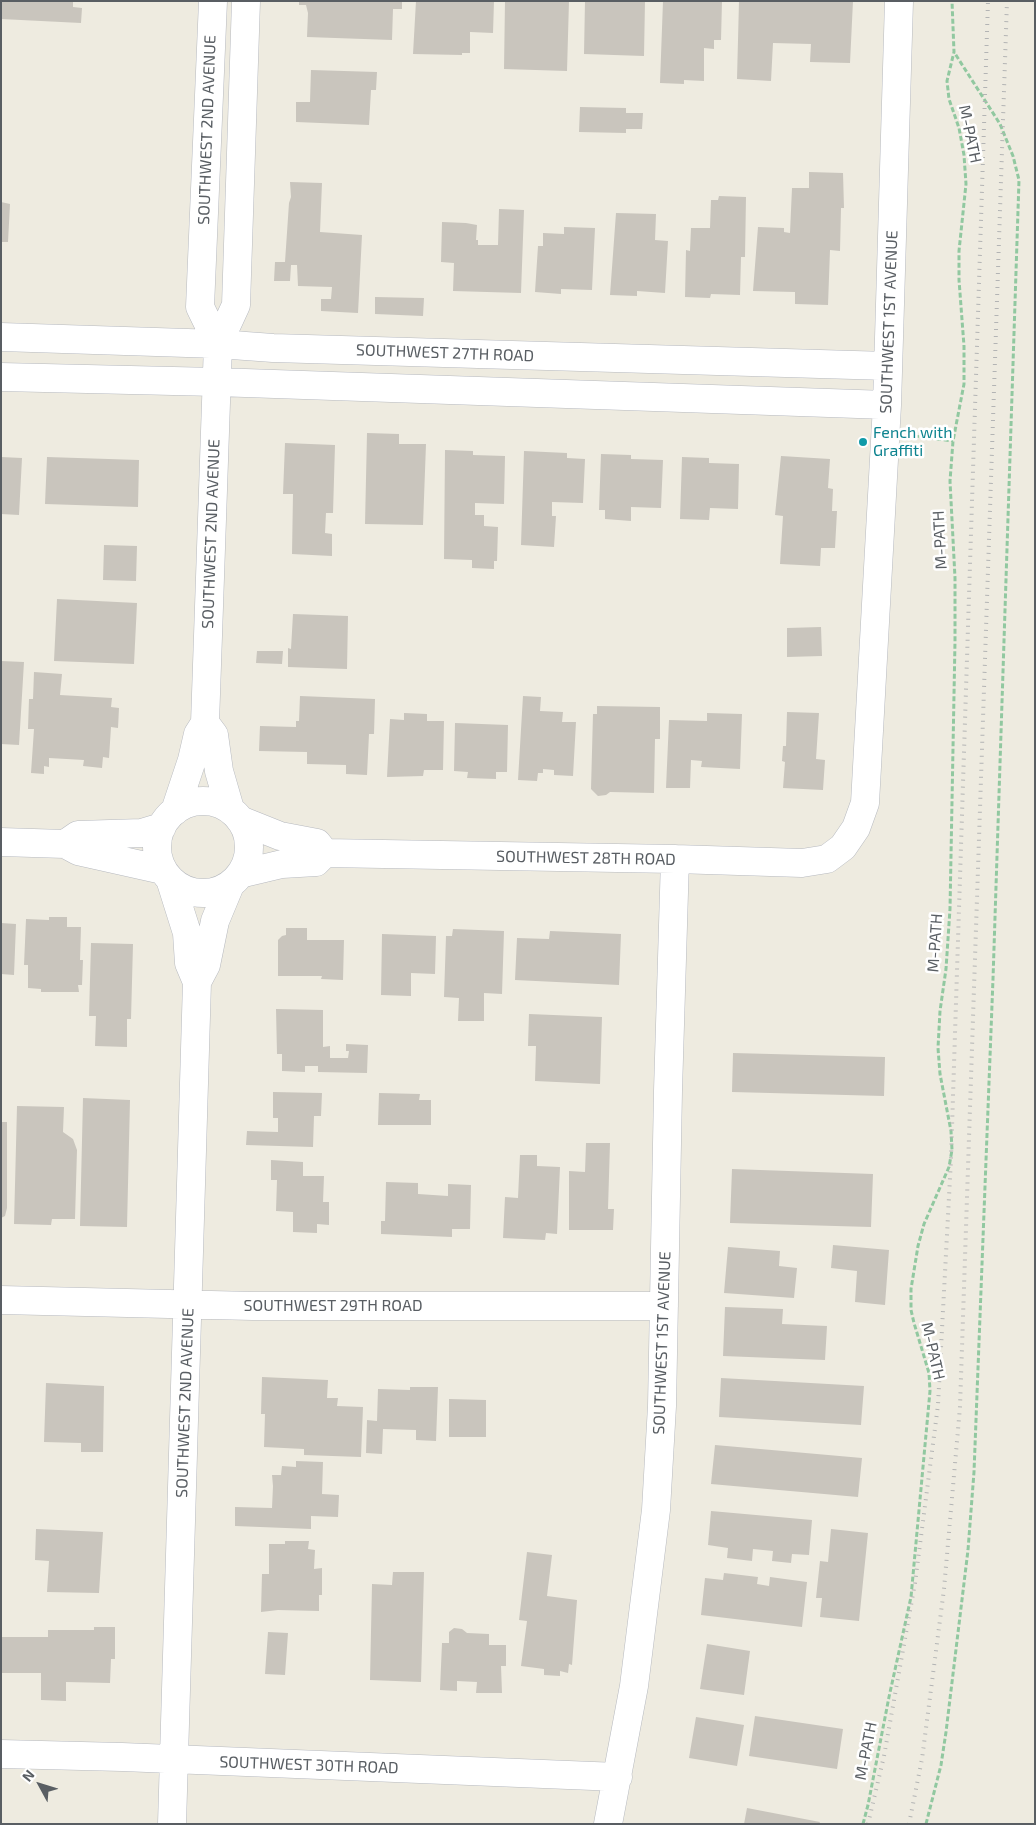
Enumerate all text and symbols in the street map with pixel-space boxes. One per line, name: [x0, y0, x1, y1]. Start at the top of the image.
street label: SOUTHWEST 2ND AVENUE: [194, 35, 220, 225]
street label: M-PATH: [954, 103, 986, 165]
street label: SOUTHWEST 1ST AVENUE: [876, 230, 902, 414]
street label: SOUTHWEST 27TH ROAD: [356, 340, 534, 366]
place label: Fench with Graffiti: [873, 423, 952, 461]
marker: Fench with Graffiti: [857, 436, 869, 448]
street label: SOUTHWEST 2ND AVENUE: [198, 439, 224, 629]
street label: M-PATH: [929, 510, 951, 570]
street label: SOUTHWEST 28TH ROAD: [496, 847, 676, 869]
street label: M-PATH: [923, 913, 947, 973]
street label: SOUTHWEST 1ST AVENUE: [649, 1251, 675, 1435]
street label: SOUTHWEST 29TH ROAD: [243, 1296, 423, 1316]
street label: SOUTHWEST 2ND AVENUE: [172, 1308, 198, 1498]
street label: M-PATH: [917, 1320, 949, 1382]
street label: M-PATH: [851, 1720, 881, 1782]
street label: SOUTHWEST 30TH ROAD: [219, 1752, 399, 1778]
north arrow: [15, 1760, 65, 1810]
text: N: [18, 1766, 38, 1785]

